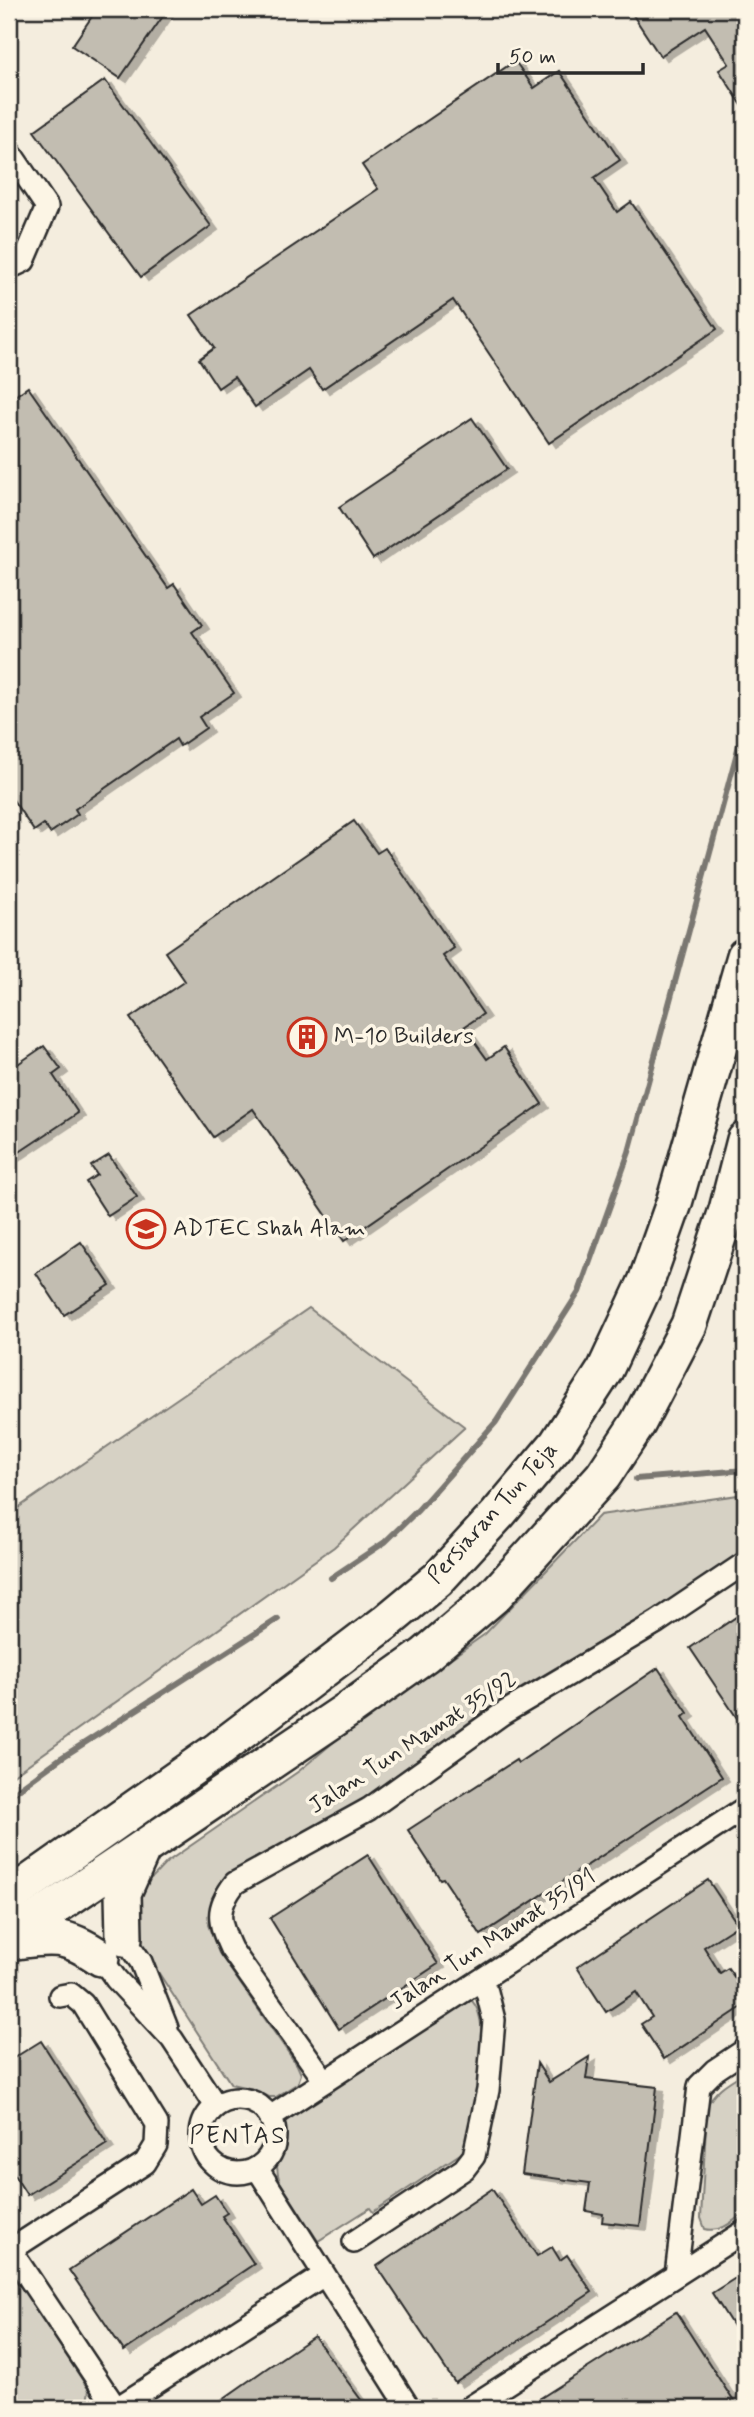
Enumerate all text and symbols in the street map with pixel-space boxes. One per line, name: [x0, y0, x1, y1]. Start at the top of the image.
scale bar: [498, 32, 644, 76]
text: 50 m: [509, 43, 556, 71]
building icon: M-10 Builders: [286, 1016, 328, 1058]
place label: M-10 Builders: [334, 1022, 474, 1052]
school or university icon: ADTEC Shah Alam: [125, 1208, 167, 1250]
place label: ADTEC Shah Alam: [173, 1214, 366, 1244]
street label: Persiaran Tun Teja: [421, 1436, 565, 1590]
street label: Jalan Tun Mamat 35/92: [303, 1665, 523, 1821]
street label: Jalan Tun Mamat 35/91: [384, 1862, 602, 2018]
district label: PENTAS: [190, 2121, 286, 2152]

